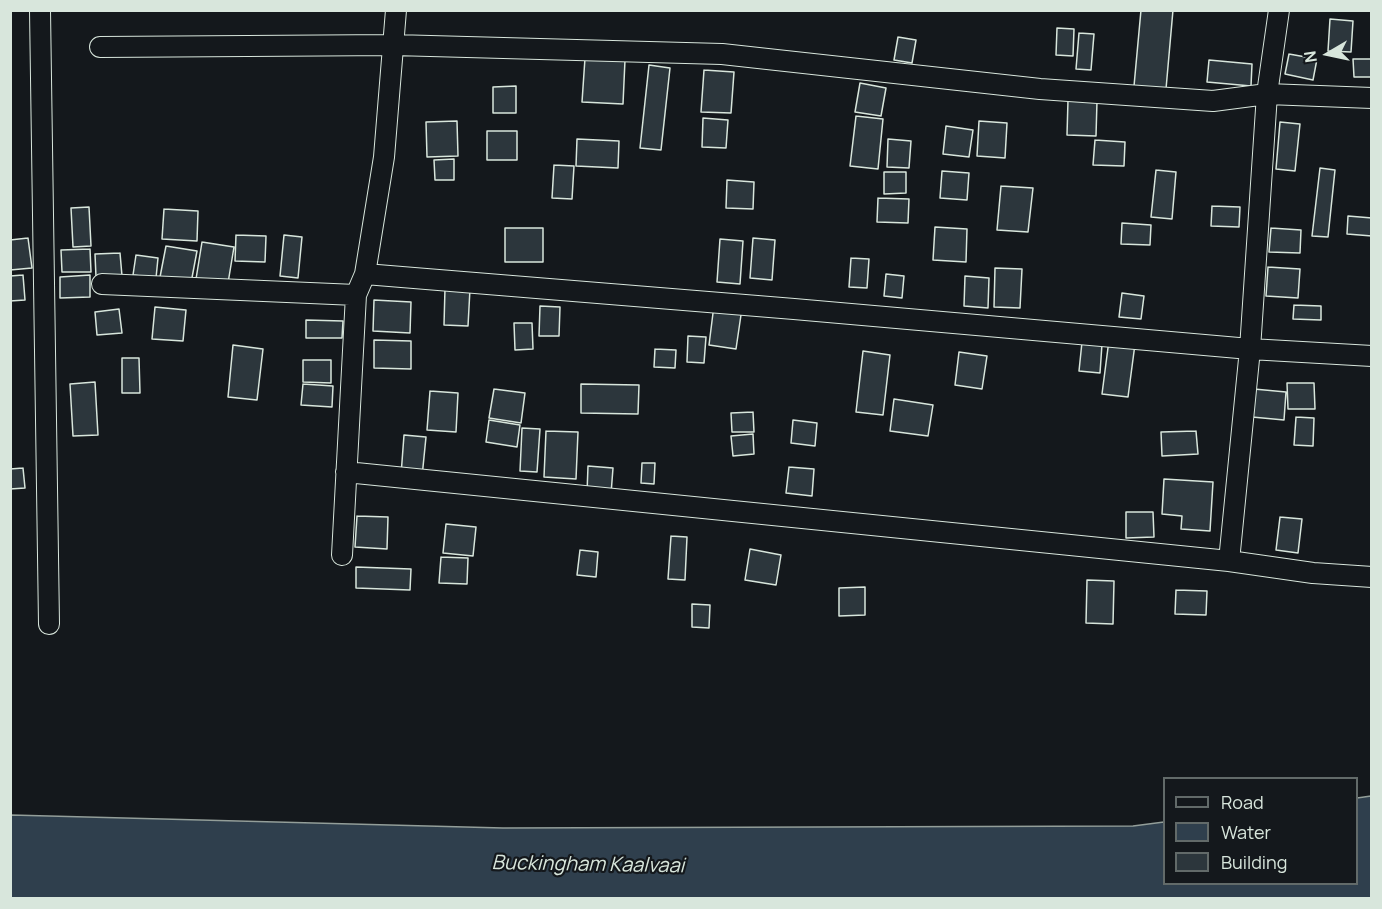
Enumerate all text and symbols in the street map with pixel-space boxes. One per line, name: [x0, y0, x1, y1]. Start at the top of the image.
north arrow: [1298, 24, 1358, 84]
text: N: [1298, 49, 1322, 64]
legend: [1163, 777, 1358, 885]
text: Road: [1221, 790, 1264, 814]
text: Water: [1221, 820, 1271, 844]
text: Building: [1221, 850, 1287, 874]
water label: Buckingham Kaalvaai: [491, 851, 685, 879]

